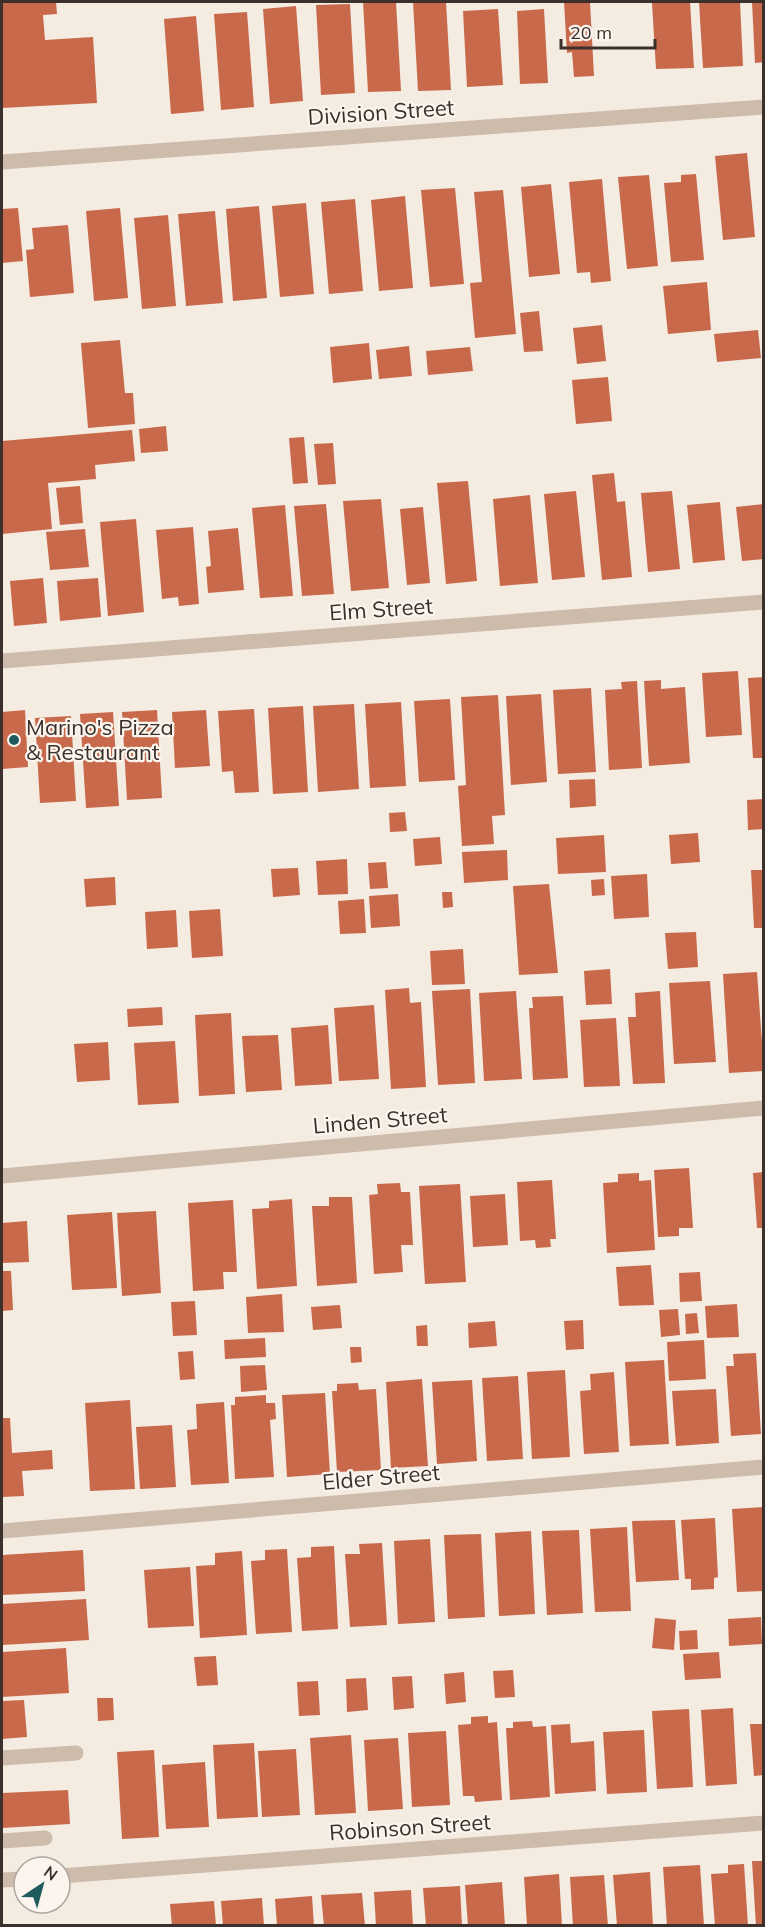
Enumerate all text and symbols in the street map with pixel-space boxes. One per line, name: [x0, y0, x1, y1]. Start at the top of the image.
scale bar: [561, 12, 656, 50]
text: 20 m: [570, 21, 612, 44]
street label: Division Street: [307, 93, 455, 131]
street label: Elm Street: [328, 591, 434, 627]
place label: Marino's Pizza & Restaurant: [26, 713, 174, 766]
marker: Marino's Pizza & Restaurant: [7, 733, 21, 747]
street label: Linden Street: [312, 1100, 449, 1140]
street label: Elder Street: [321, 1458, 441, 1496]
street label: Robinson Street: [328, 1807, 492, 1847]
north arrow: [12, 1855, 72, 1915]
text: N: [40, 1861, 62, 1885]

